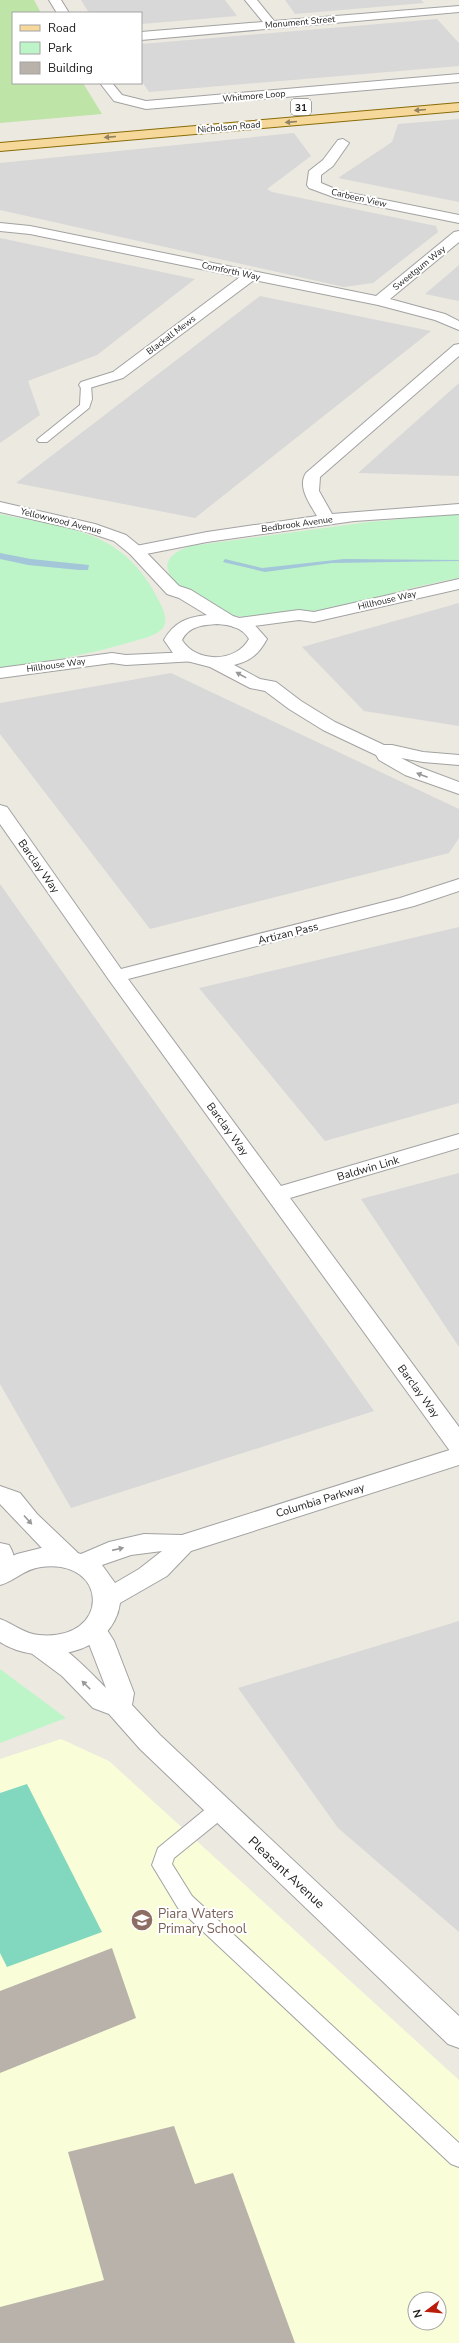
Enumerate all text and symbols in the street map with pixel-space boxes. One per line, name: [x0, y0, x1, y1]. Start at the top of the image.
legend: [12, 12, 142, 84]
street label: Monument Street: [264, 13, 336, 31]
text: Road: [48, 20, 76, 36]
text: Park: [48, 40, 73, 56]
text: Building: [48, 60, 93, 76]
street label: Whitmore Loop: [222, 87, 286, 105]
road number: 31: [291, 99, 311, 115]
one-way arrow: [414, 107, 426, 114]
street label: Nicholson Road: [197, 118, 261, 136]
one-way arrow: [285, 118, 297, 125]
one-way arrow: [104, 134, 116, 141]
street label: Carbeen View: [330, 186, 388, 210]
street label: Sweetgum Way: [390, 243, 448, 293]
street label: Cornforth Way: [201, 259, 262, 283]
street label: Blackall Mews: [144, 313, 198, 357]
street label: Yellowwood Avenue: [18, 505, 103, 537]
street label: Bedbrook Avenue: [261, 513, 334, 535]
street label: Hillhouse Way: [357, 587, 418, 613]
street label: Hillhouse Way: [26, 655, 87, 675]
one-way arrow: [235, 672, 247, 678]
one-way arrow: [416, 771, 428, 777]
street label: Barclay Way: [14, 836, 63, 897]
street label: Artizan Pass: [256, 919, 320, 948]
street label: Barclay Way: [203, 1100, 252, 1159]
street label: Baldwin Link: [335, 1152, 401, 1185]
street label: Barclay Way: [394, 1362, 443, 1421]
street label: Columbia Parkway: [274, 1480, 367, 1521]
one-way arrow: [24, 1515, 33, 1525]
one-way arrow: [112, 1545, 124, 1551]
one-way arrow: [82, 1680, 91, 1690]
street label: Pleasant Avenue: [244, 1833, 329, 1913]
place label: Piara Waters Primary School: [158, 1905, 247, 1938]
school or university icon: Piara Waters Primary School: [129, 1907, 155, 1933]
north arrow: [407, 2291, 447, 2331]
text: N: [410, 2308, 426, 2320]

